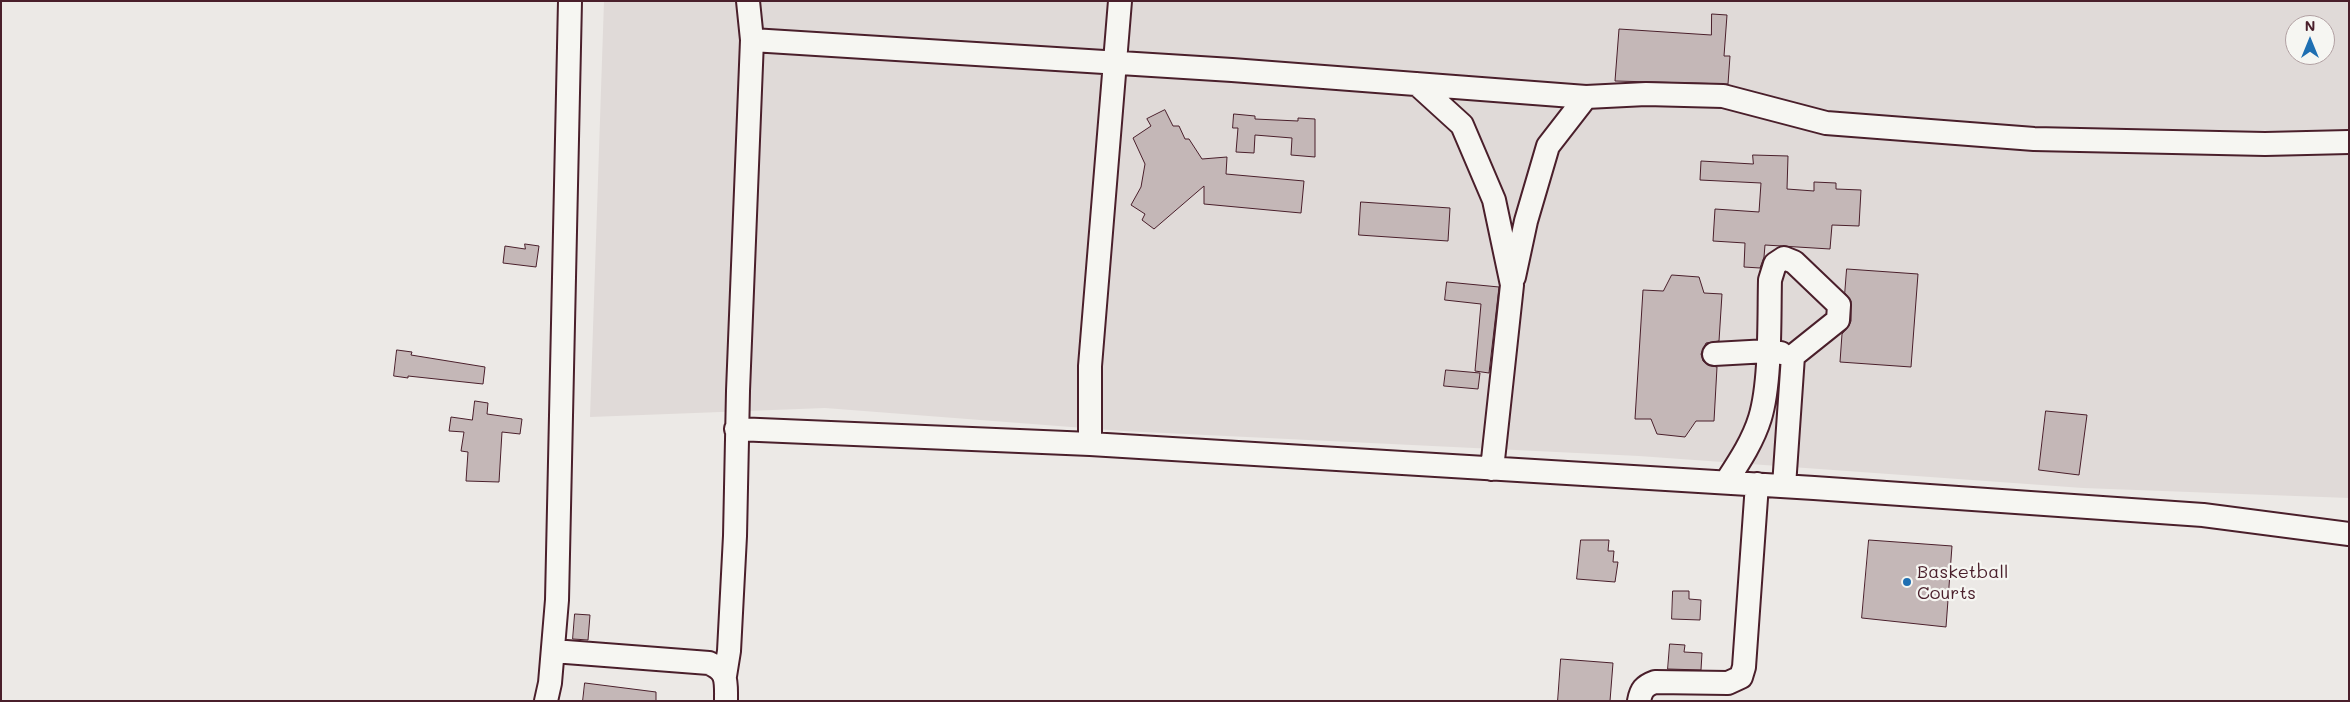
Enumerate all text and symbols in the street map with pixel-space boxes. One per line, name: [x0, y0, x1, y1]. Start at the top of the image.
north arrow: [2285, 15, 2335, 65]
text: N: [2305, 16, 2315, 35]
place label: Basketball Courts: [1917, 561, 2008, 604]
marker: Basketball Courts: [1901, 576, 1913, 588]

